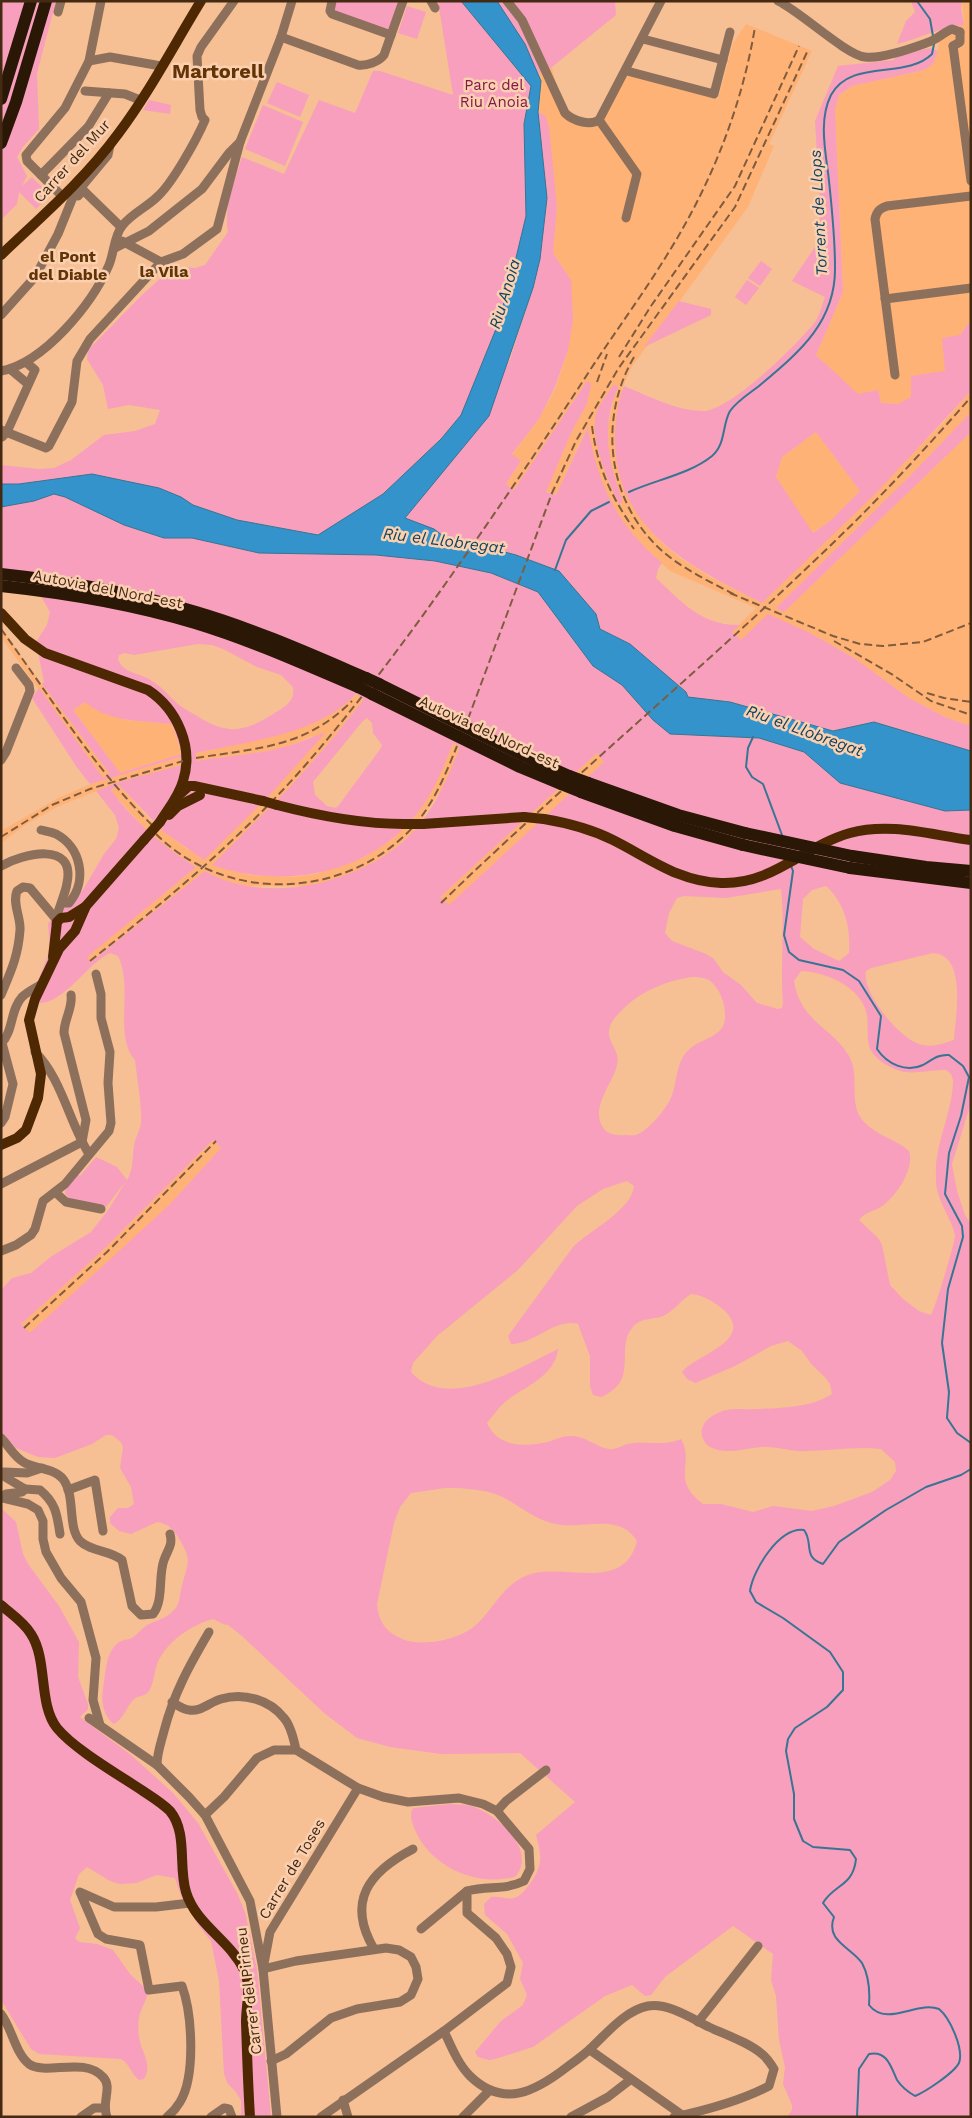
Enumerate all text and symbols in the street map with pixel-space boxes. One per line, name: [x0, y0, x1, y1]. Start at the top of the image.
district label: Martorell: [172, 59, 264, 83]
park label: Parc del Riu Anoia: [460, 76, 529, 111]
street label: Carrer del Mur: [30, 116, 114, 206]
water label: Torrent de Llops: [806, 149, 831, 276]
district label: el Pont del Diable: [29, 247, 107, 284]
water label: Riu Anoia: [485, 257, 524, 331]
district label: la Vila: [140, 262, 189, 281]
water label: Riu el Llobregat: [382, 524, 507, 557]
street label: Autovia del Nord-est: [32, 566, 185, 612]
street label: Autovia del Nord-est: [416, 692, 562, 773]
water label: Riu el Llobregat: [744, 701, 866, 761]
street label: Carrer de Toses: [255, 1815, 329, 1922]
street label: Carrer del Pirineu: [232, 1926, 266, 2056]

